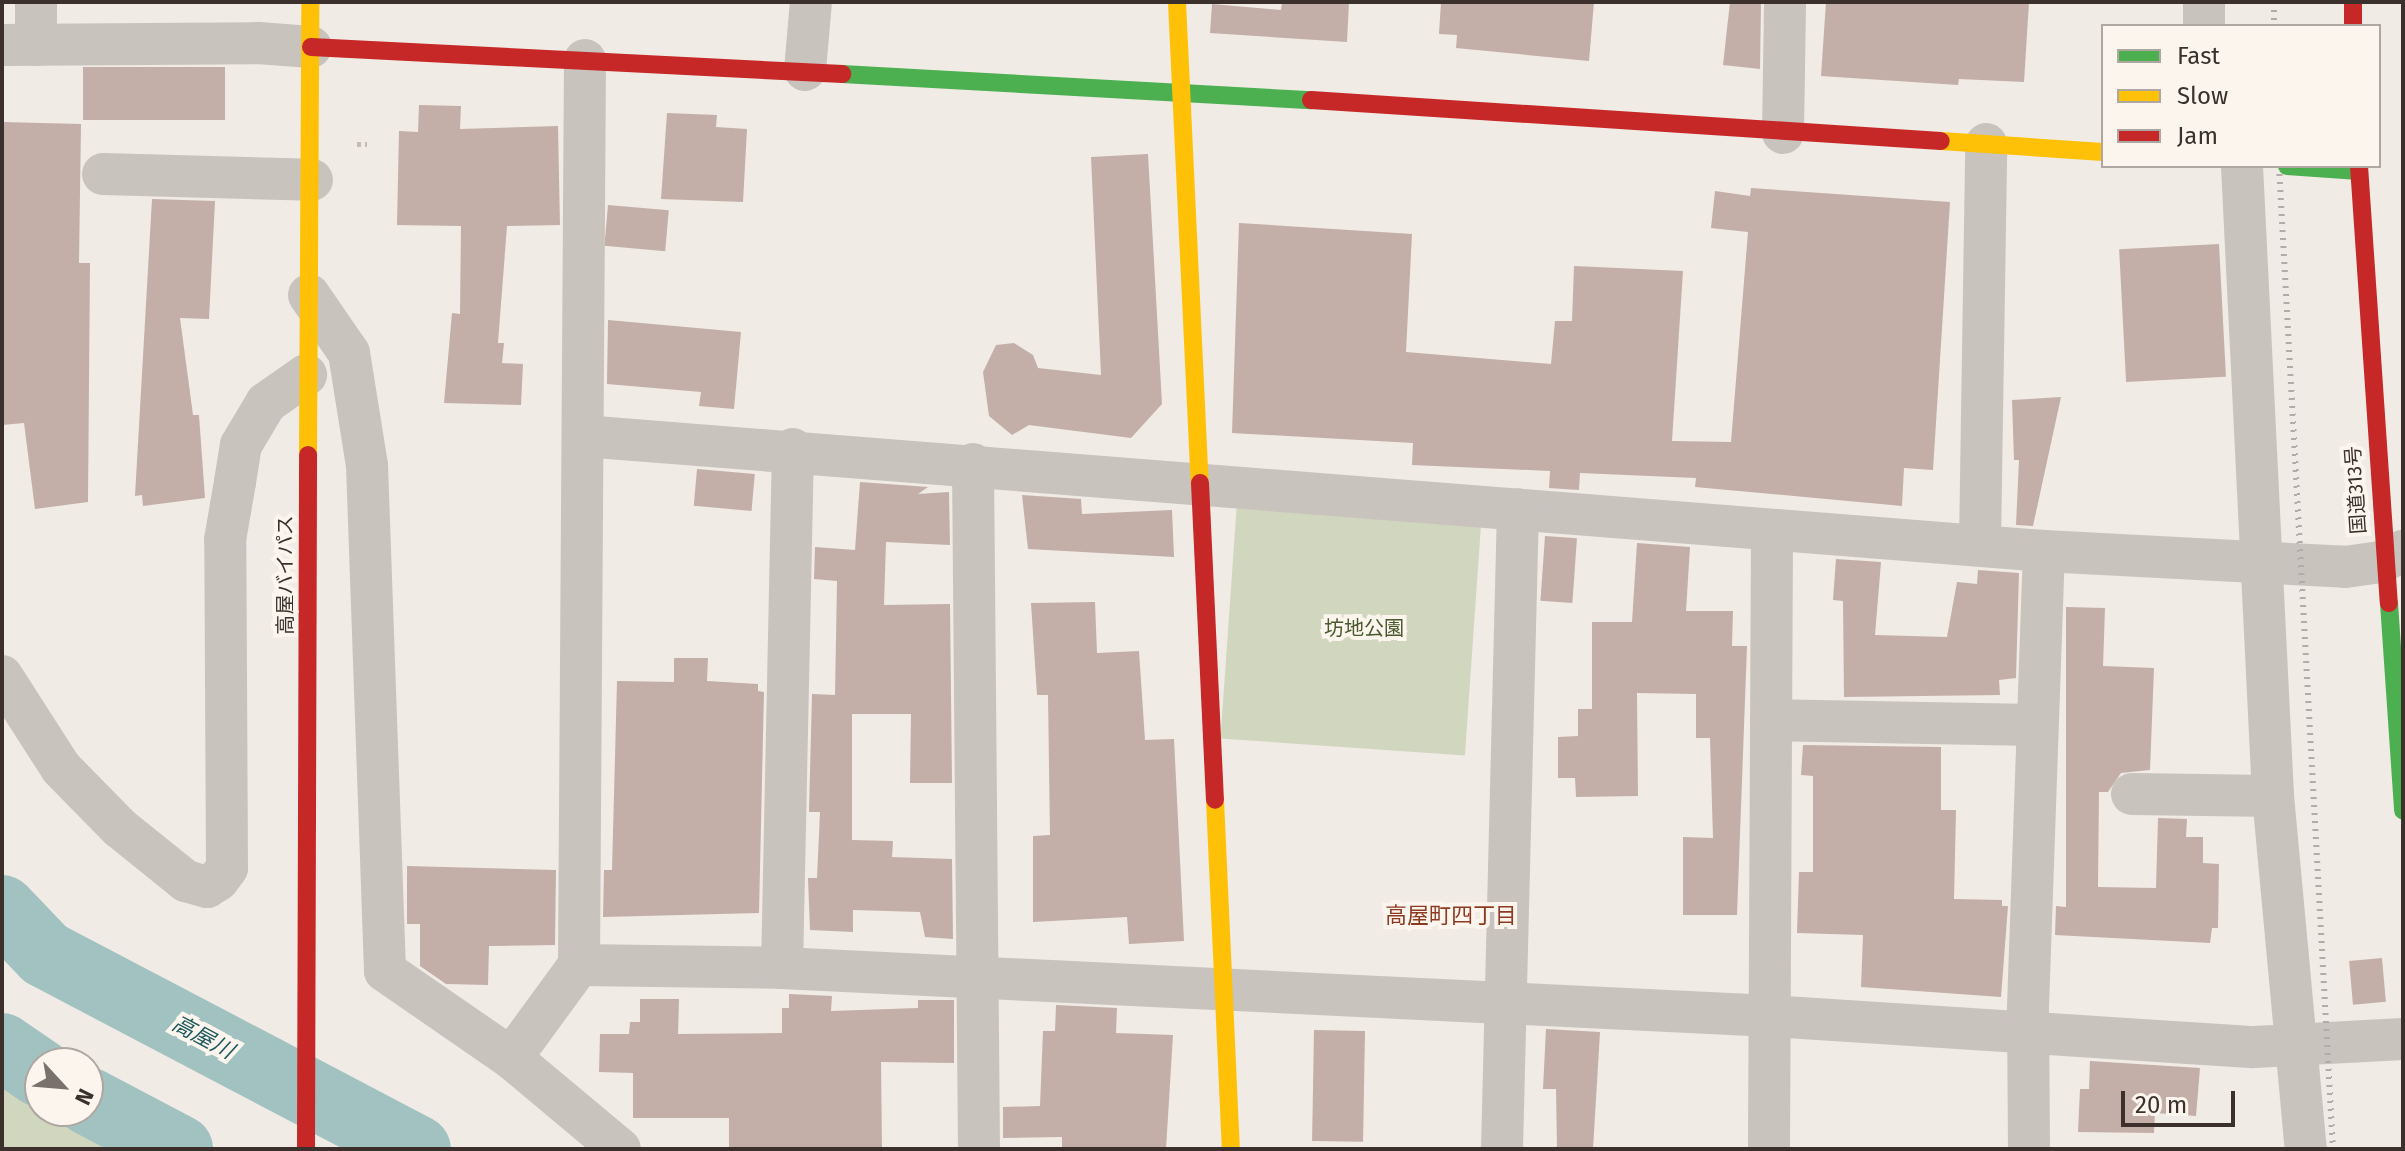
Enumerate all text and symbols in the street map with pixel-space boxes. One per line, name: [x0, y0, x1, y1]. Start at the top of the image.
legend: [2101, 24, 2381, 168]
text: Fast: [2177, 42, 2220, 70]
text: Slow: [2177, 82, 2228, 110]
text: Jam: [2177, 122, 2218, 150]
street label: 国道313号: [2341, 445, 2371, 535]
street label: 高屋バイパス: [273, 515, 297, 635]
park label: 坊地公園: [1324, 616, 1404, 640]
district label: 高屋町四丁目: [1385, 903, 1517, 929]
water label: 高屋川: [168, 1010, 238, 1064]
north arrow: [24, 1047, 104, 1127]
scale bar: [2125, 1075, 2239, 1125]
text: N: [69, 1084, 100, 1109]
text: 20 m: [2135, 1091, 2187, 1119]

